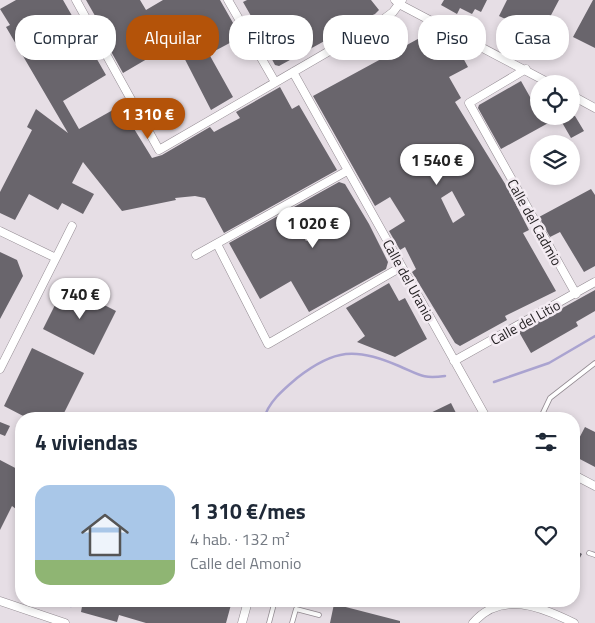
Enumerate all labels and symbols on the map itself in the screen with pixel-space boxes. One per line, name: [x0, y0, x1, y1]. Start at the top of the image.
pin: 1 310 €: [102, 98, 194, 140]
pin: 1 540 €: [391, 144, 483, 186]
street label: Calle del Cadmio: [502, 175, 568, 269]
pin: 1 020 €: [267, 206, 359, 249]
street label: Calle del Uranio: [378, 235, 440, 325]
pin: 740 €: [45, 278, 115, 320]
street label: Calle del Litio: [486, 294, 564, 350]

